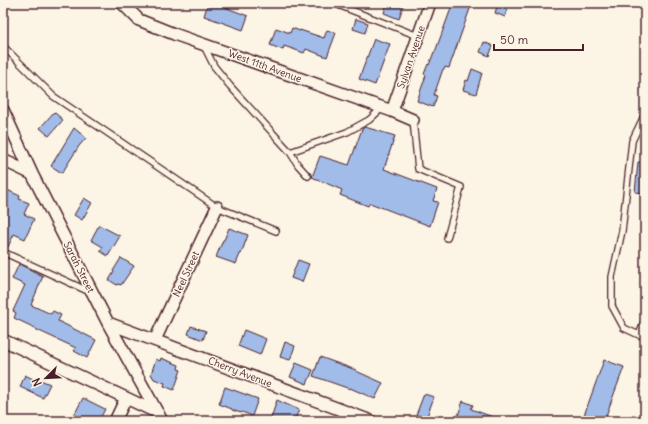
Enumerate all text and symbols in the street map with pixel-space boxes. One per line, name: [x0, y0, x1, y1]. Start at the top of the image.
street label: Sylvan Avenue: [394, 24, 428, 90]
scale bar: [494, 26, 583, 52]
text: 50 m: [500, 32, 529, 47]
street label: West 11th Avenue: [226, 47, 304, 85]
street label: Sarah Street: [61, 239, 98, 295]
street label: Neel Street: [170, 249, 202, 299]
street label: Cherry Avenue: [206, 354, 274, 390]
north arrow: [26, 358, 66, 398]
text: N: [29, 376, 45, 388]

